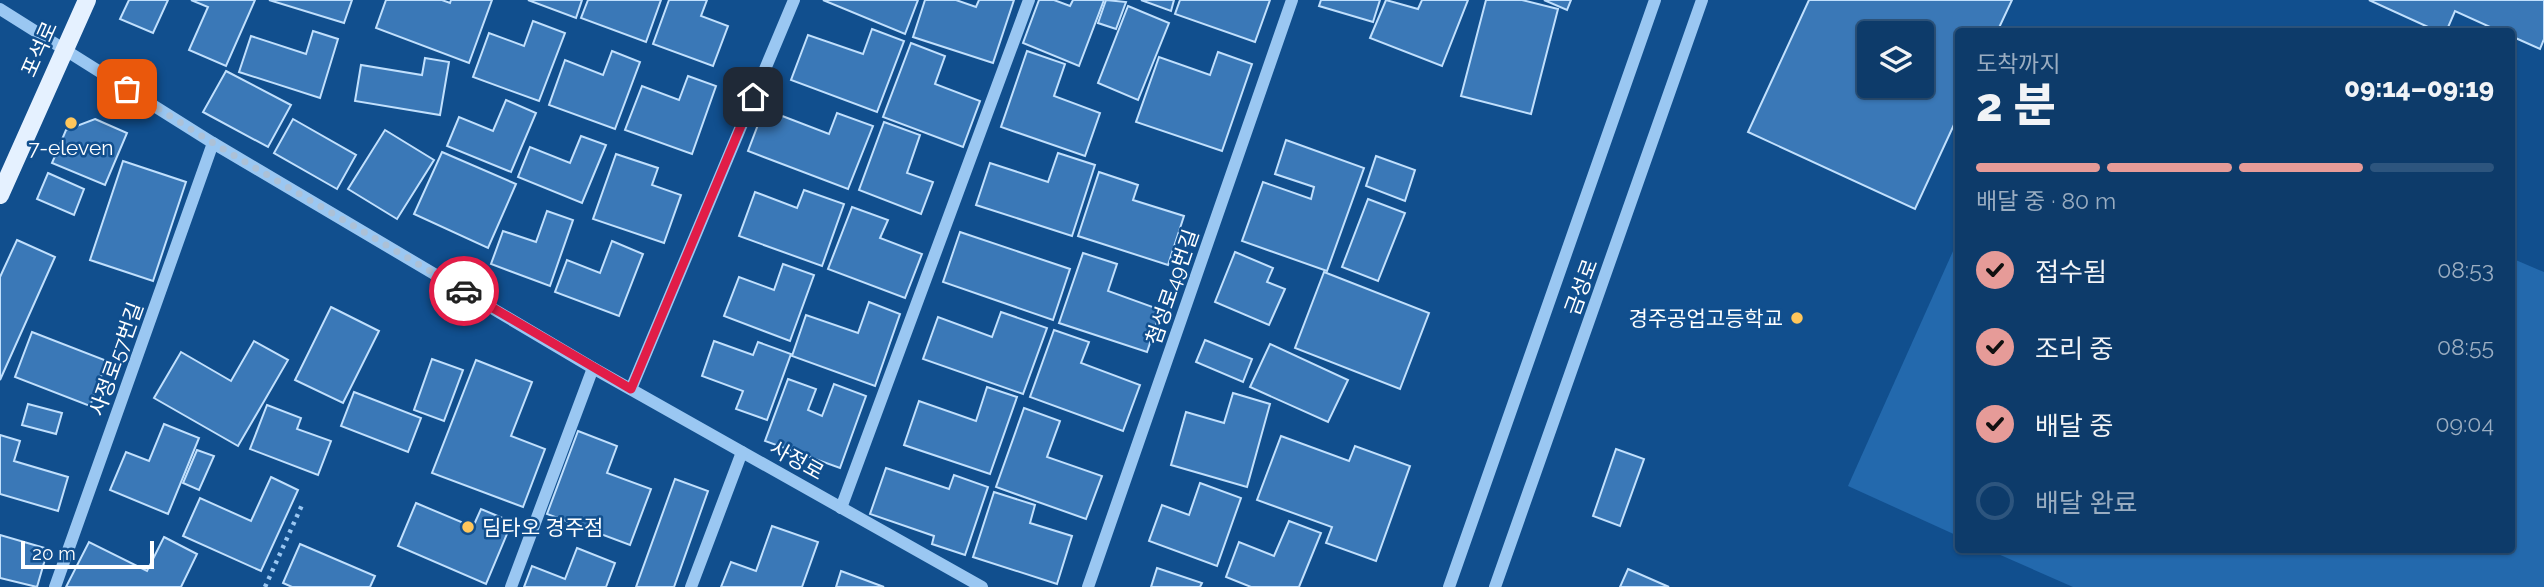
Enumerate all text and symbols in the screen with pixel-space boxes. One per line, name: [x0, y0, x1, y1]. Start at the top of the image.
street label: 포석로: [16, 17, 62, 81]
map controls: [1857, 21, 1934, 98]
button: layers: [1857, 21, 1934, 98]
text: 도착까지: [1976, 50, 2061, 77]
pin: [97, 59, 157, 119]
pin: [723, 67, 783, 127]
icon: bag: [108, 70, 146, 108]
text: 09:14–09:19: [2344, 73, 2494, 103]
icon: home: [734, 78, 772, 116]
text: 2 분: [1976, 78, 2056, 132]
marker: 7-eleven: [63, 115, 79, 131]
place label: 7-eleven: [29, 135, 113, 160]
text: 배달 중 · 80 m: [1976, 187, 2116, 214]
street label: 첨성로49번길: [1141, 226, 1203, 348]
icon: check: [1976, 251, 2014, 289]
street label: 금성로: [1559, 255, 1603, 319]
courier: [429, 256, 499, 326]
text: 08:53: [2437, 256, 2494, 283]
text: 접수됨: [2035, 257, 2107, 287]
icon: car: [445, 272, 483, 310]
street label: 사정로57번길: [84, 299, 148, 419]
place label: 경주공업고등학교: [1628, 306, 1783, 331]
marker: 경주공업고등학교: [1789, 310, 1805, 326]
icon: check: [1976, 328, 2014, 366]
text: 08:55: [2437, 333, 2494, 360]
text: 조리 중: [2035, 334, 2113, 364]
icon: check: [1976, 405, 2014, 443]
text: 09:04: [2435, 410, 2494, 437]
text: 배달 중: [2035, 411, 2113, 441]
street label: 사정로: [766, 435, 828, 485]
text: 배달 완료: [2035, 488, 2137, 518]
place label: 딤타오 경주점: [482, 515, 603, 540]
marker: 딤타오 경주점: [460, 519, 476, 535]
scale bar: [21, 538, 154, 570]
text: 20 m: [32, 542, 76, 564]

